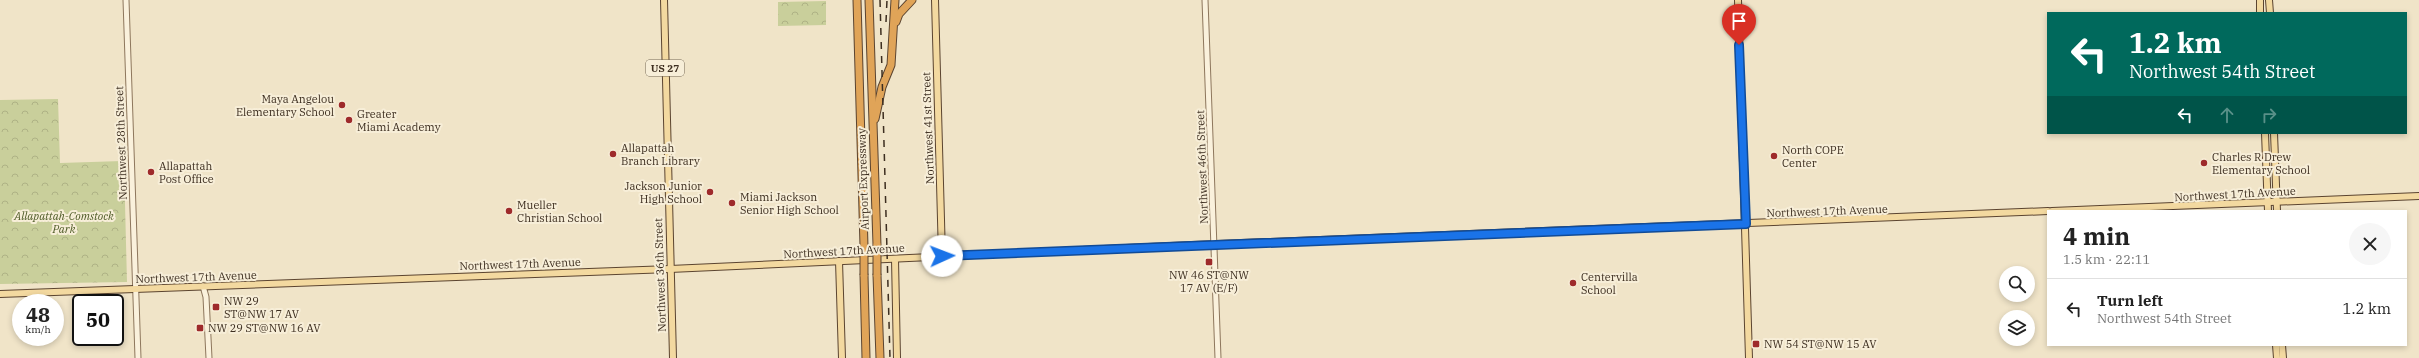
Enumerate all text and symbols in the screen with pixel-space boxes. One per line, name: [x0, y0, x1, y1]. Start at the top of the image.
pin: [1722, 4, 1756, 45]
icon: arrive: [1728, 10, 1750, 32]
text: 1.2 km: [2129, 24, 2222, 61]
icon: left: [2063, 28, 2115, 80]
road number: US 27: [646, 60, 684, 76]
text: Northwest 54th Street: [2129, 60, 2315, 83]
street label: Northwest 41st Street: [919, 72, 937, 184]
street label: Northwest 28th Street: [112, 86, 130, 200]
place label: Maya Angelou Elementary School: [236, 92, 334, 119]
marker: Maya Angelou Elementary School: [337, 100, 347, 110]
icon: left: [2174, 104, 2196, 126]
icon: ahead: [2216, 104, 2238, 126]
icon: right: [2258, 104, 2280, 126]
place label: Greater Miami Academy: [357, 107, 441, 134]
street label: Northwest 46th Street: [1193, 110, 1211, 224]
marker: Greater Miami Academy: [344, 115, 354, 125]
street label: Airport Expressway: [854, 128, 872, 230]
place label: Allapattah Branch Library: [621, 141, 700, 168]
place label: North COPE Center: [1782, 143, 1844, 170]
marker: Allapattah Branch Library: [608, 149, 618, 159]
place label: Charles R Drew Elementary School: [2212, 150, 2310, 177]
marker: North COPE Center: [1769, 151, 1779, 161]
marker: Charles R Drew Elementary School: [2199, 158, 2209, 168]
place label: Allapattah Post Office: [159, 159, 214, 186]
marker: Allapattah Post Office: [146, 167, 156, 177]
place label: Jackson Junior High School: [624, 179, 702, 206]
street label: Northwest 17th Avenue: [2174, 184, 2296, 204]
marker: Jackson Junior High School: [705, 187, 715, 197]
place label: Miami Jackson Senior High School: [740, 190, 839, 217]
place label: Mueller Christian School: [517, 198, 602, 225]
marker: Miami Jackson Senior High School: [727, 198, 737, 208]
street label: Northwest 17th Avenue: [1766, 202, 1888, 220]
marker: Mueller Christian School: [504, 206, 514, 216]
park label: Allapattah-Comstock Park: [13, 209, 114, 236]
street label: Northwest 36th Street: [651, 218, 669, 332]
text: 4 min: [2063, 220, 2130, 252]
button: close: [2349, 223, 2391, 265]
position arrow: [921, 235, 963, 277]
street label: Northwest 17th Avenue: [783, 241, 905, 261]
text: 1.5 km · 22:11: [2063, 251, 2150, 268]
street label: Northwest 17th Avenue: [459, 255, 581, 273]
marker: NW 46 ST@NW 17 AV (E/F): [1204, 257, 1214, 267]
map controls: [1999, 266, 2035, 346]
button: search: [1999, 266, 2035, 302]
street label: Northwest 17th Avenue: [135, 268, 257, 286]
place label: NW 46 ST@NW 17 AV (E/F): [1169, 268, 1249, 295]
place label: Centervilla School: [1581, 270, 1638, 297]
marker: Centervilla School: [1568, 278, 1578, 288]
text: Turn left: [2097, 291, 2163, 310]
speed limit sign: 50: [72, 294, 124, 346]
place label: NW 29 ST@NW 17 AV: [224, 294, 300, 321]
icon: left: [2063, 298, 2085, 320]
text: 1.2 km: [2342, 299, 2391, 318]
text: 48: [26, 301, 50, 328]
marker: NW 29 ST@NW 17 AV: [211, 302, 221, 312]
button: layers: [1999, 310, 2035, 346]
text: Northwest 54th Street: [2097, 310, 2232, 327]
place label: NW 29 ST@NW 16 AV: [208, 321, 321, 335]
text: km/h: [25, 323, 51, 336]
marker: NW 29 ST@NW 16 AV: [195, 323, 205, 333]
place label: NW 54 ST@NW 15 AV: [1764, 337, 1877, 351]
marker: NW 54 ST@NW 15 AV: [1751, 339, 1761, 349]

